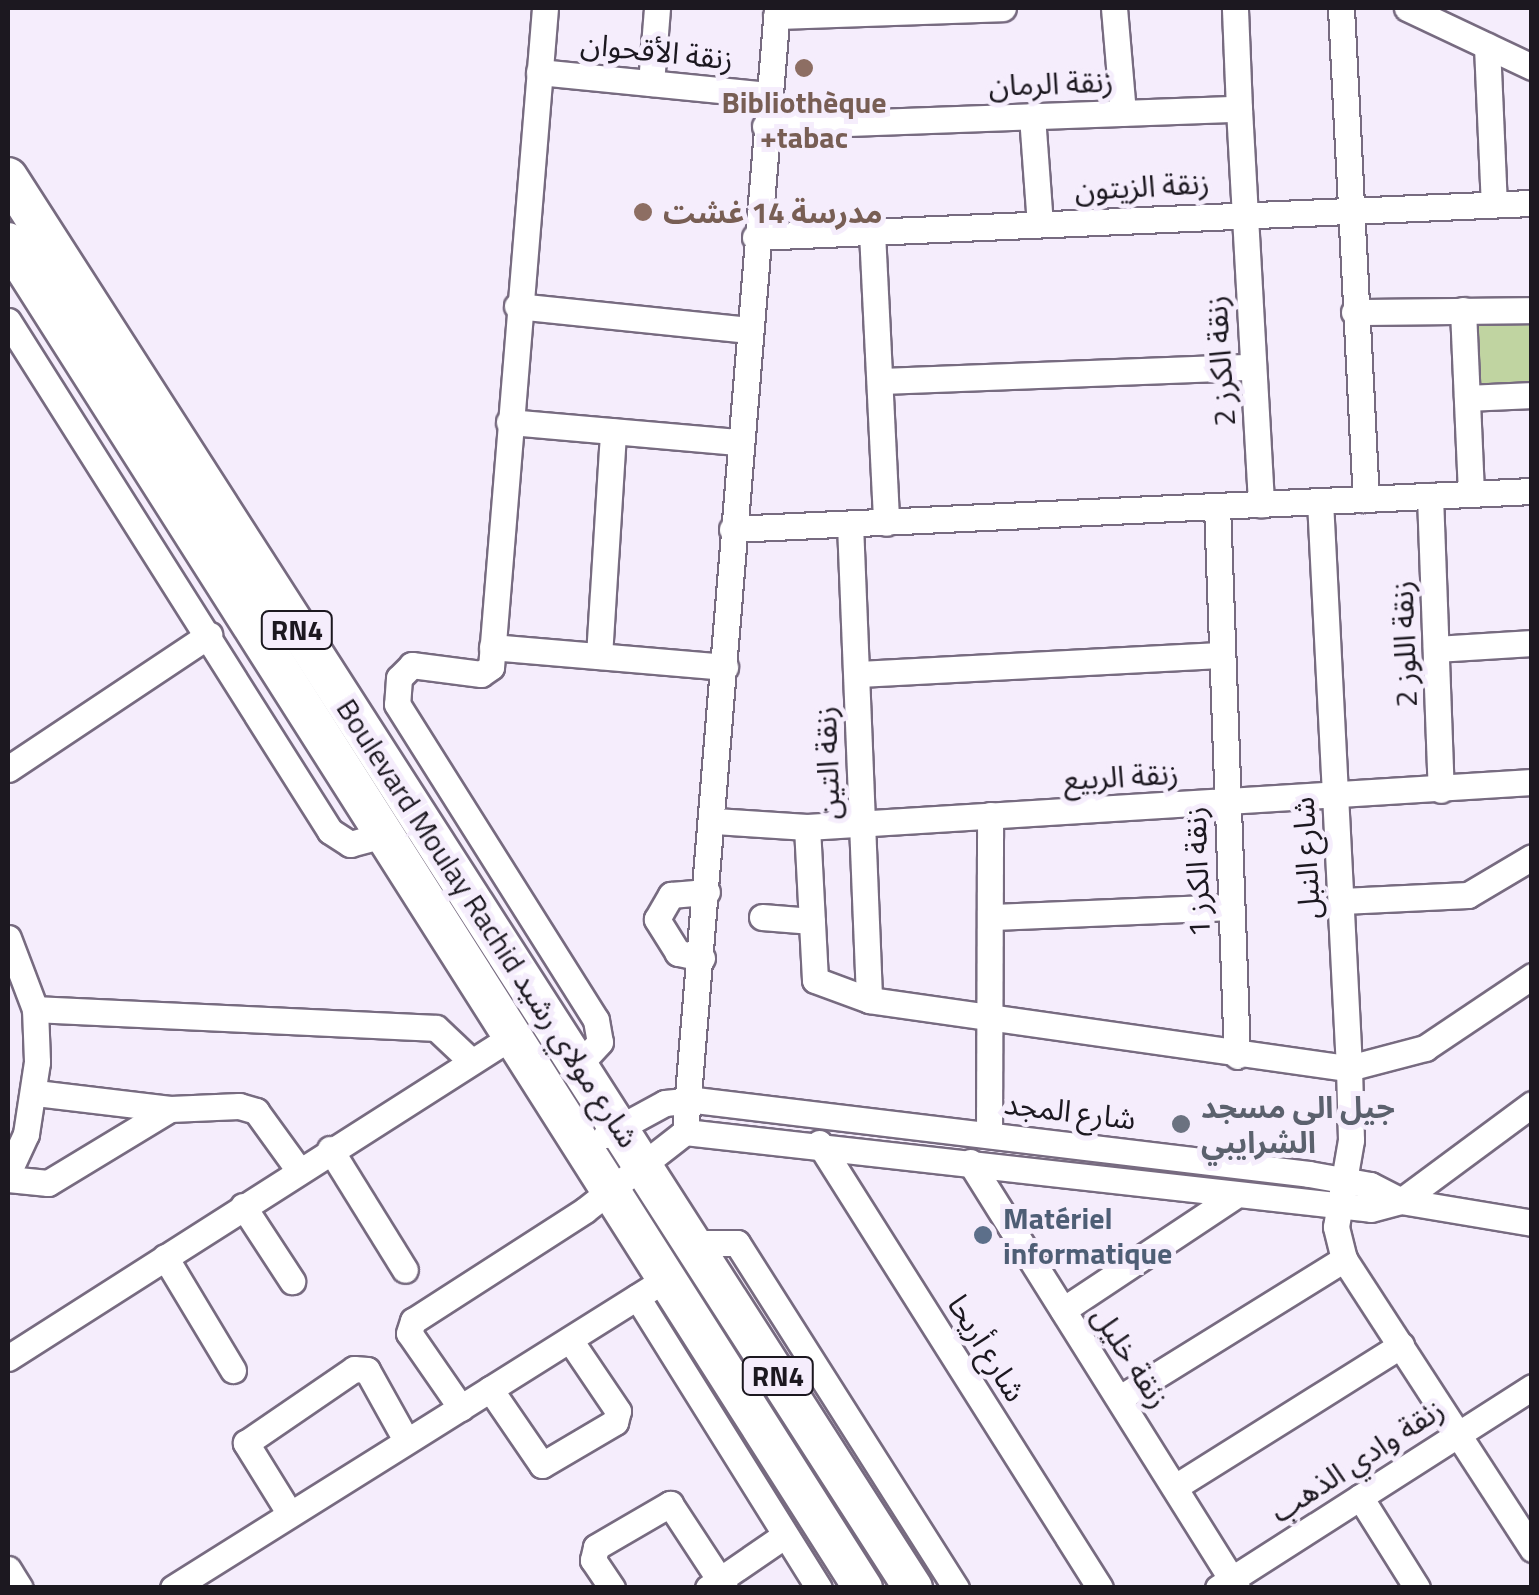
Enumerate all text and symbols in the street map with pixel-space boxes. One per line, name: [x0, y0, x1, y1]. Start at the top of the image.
street label: زنقة الأقحوان: [579, 25, 735, 77]
marker: Bibliothèque +tabac: [793, 57, 815, 79]
street label: زنقة الرمان: [988, 63, 1114, 103]
place label: Bibliothèque +tabac: [721, 84, 887, 154]
street label: زنقة الزيتون: [1074, 164, 1210, 208]
place label: مدرسة 14 غشت: [663, 194, 882, 230]
marker: مدرسة 14 غشت: [632, 201, 654, 223]
street label: زنقة الكرز 2: [1197, 295, 1243, 427]
street label: زنقة اللوز 2: [1384, 580, 1424, 708]
road number: RN4: [260, 607, 334, 653]
street label: Boulevard Moulay Rachid شارع مولاي رشيد: [329, 692, 647, 1154]
street label: زنقة التين: [807, 706, 847, 820]
street label: زنقة الربيع: [1062, 755, 1180, 797]
street label: شارع النبل: [1285, 796, 1327, 920]
street label: زنقة الكرز 1: [1177, 806, 1217, 938]
street label: شارع المجد: [1002, 1085, 1138, 1137]
place label: جيل الي مسجد الشرايبي: [1201, 1089, 1395, 1160]
marker: جيل الي مسجد الشرايبي: [1170, 1113, 1192, 1135]
place label: Matériel informatique: [1003, 1200, 1172, 1270]
marker: Matériel informatique: [972, 1224, 994, 1246]
street label: شارع أريحا: [940, 1288, 1034, 1408]
street label: زنقة خليل: [1085, 1299, 1177, 1415]
road number: RN4: [740, 1353, 816, 1399]
street label: زنقة وادي الذهب: [1264, 1391, 1450, 1529]

